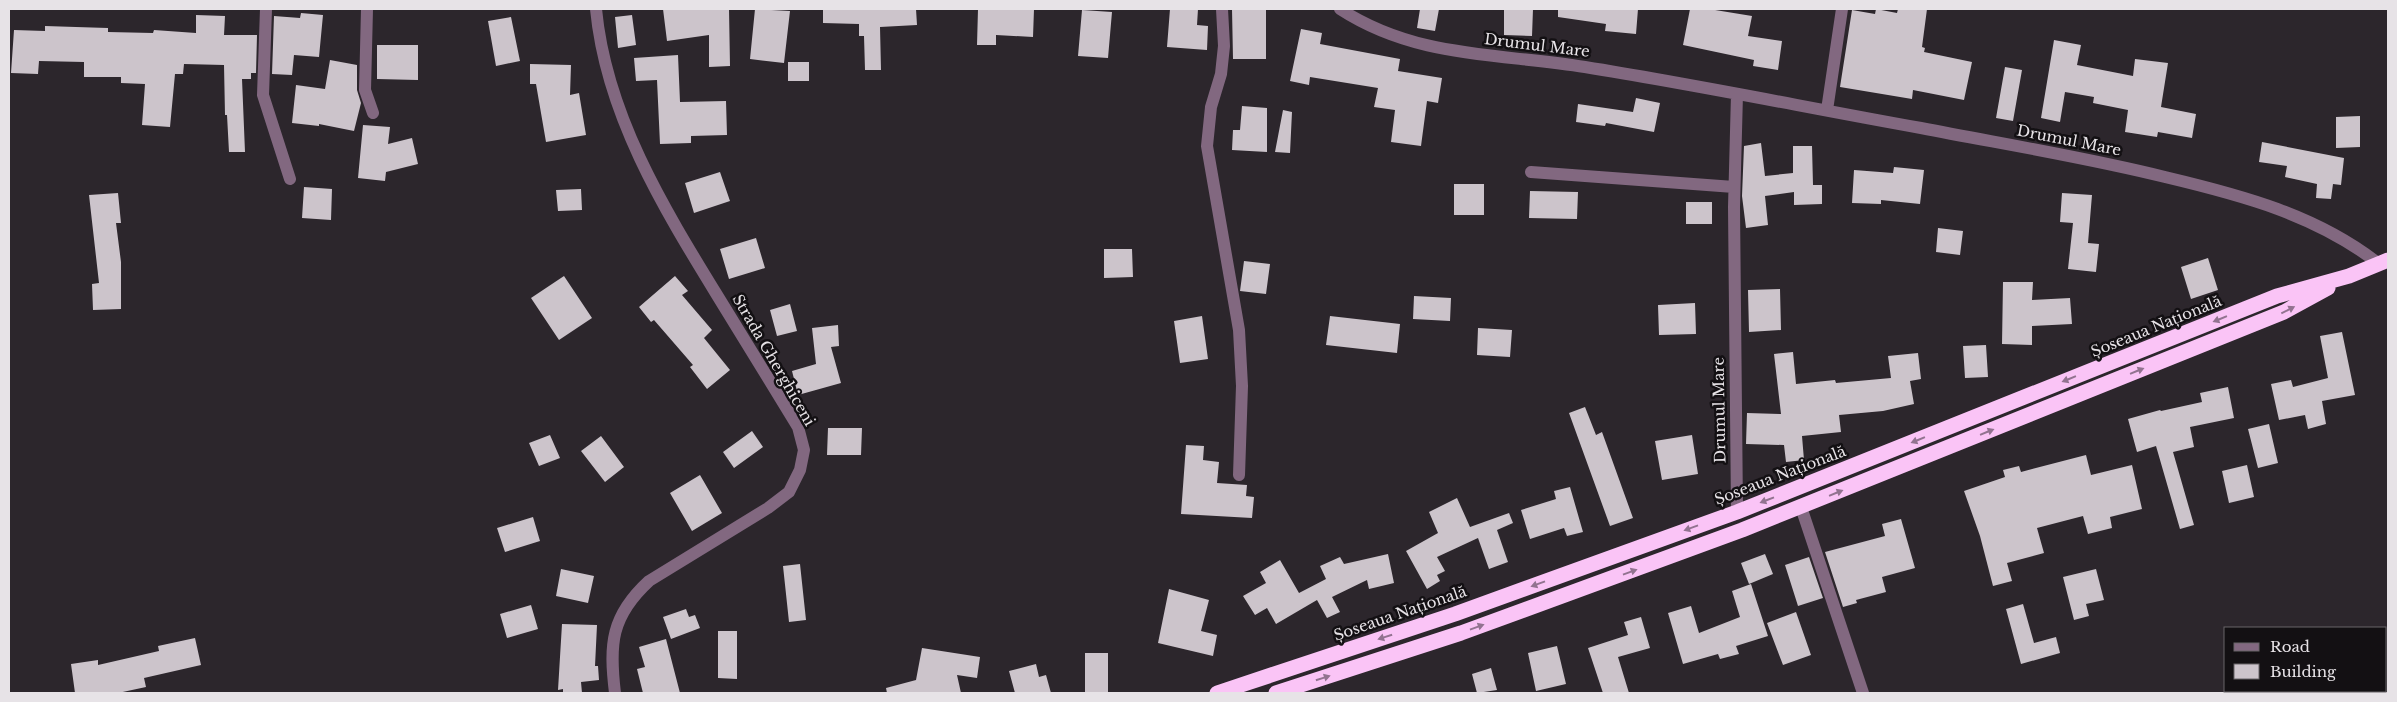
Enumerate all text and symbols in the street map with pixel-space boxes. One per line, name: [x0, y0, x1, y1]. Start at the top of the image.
street label: Drumul Mare: [1483, 29, 1591, 61]
street label: Drumul Mare: [2015, 121, 2123, 159]
street label: Strada Gherghiceni: [729, 291, 819, 429]
street label: Șoseaua Națională: [2088, 291, 2225, 361]
one-way arrow: [2280, 306, 2295, 314]
one-way arrow: [2212, 315, 2227, 323]
street label: Drumul Mare: [1709, 357, 1729, 463]
one-way arrow: [2130, 367, 2144, 375]
one-way arrow: [2062, 376, 2076, 384]
one-way arrow: [1979, 428, 1994, 436]
one-way arrow: [1911, 436, 1925, 444]
street label: Șoseaua Națională: [1712, 441, 1849, 509]
one-way arrow: [1829, 489, 1844, 497]
one-way arrow: [1760, 496, 1774, 504]
one-way arrow: [1683, 524, 1698, 532]
one-way arrow: [1622, 568, 1637, 575]
one-way arrow: [1530, 580, 1545, 588]
street label: Șoseaua Națională: [1331, 581, 1470, 645]
one-way arrow: [1470, 623, 1485, 631]
legend: [2224, 627, 2387, 692]
one-way arrow: [1377, 634, 1392, 641]
text: Road: [2270, 637, 2310, 656]
text: Building: [2270, 662, 2337, 681]
one-way arrow: [1315, 674, 1330, 681]

